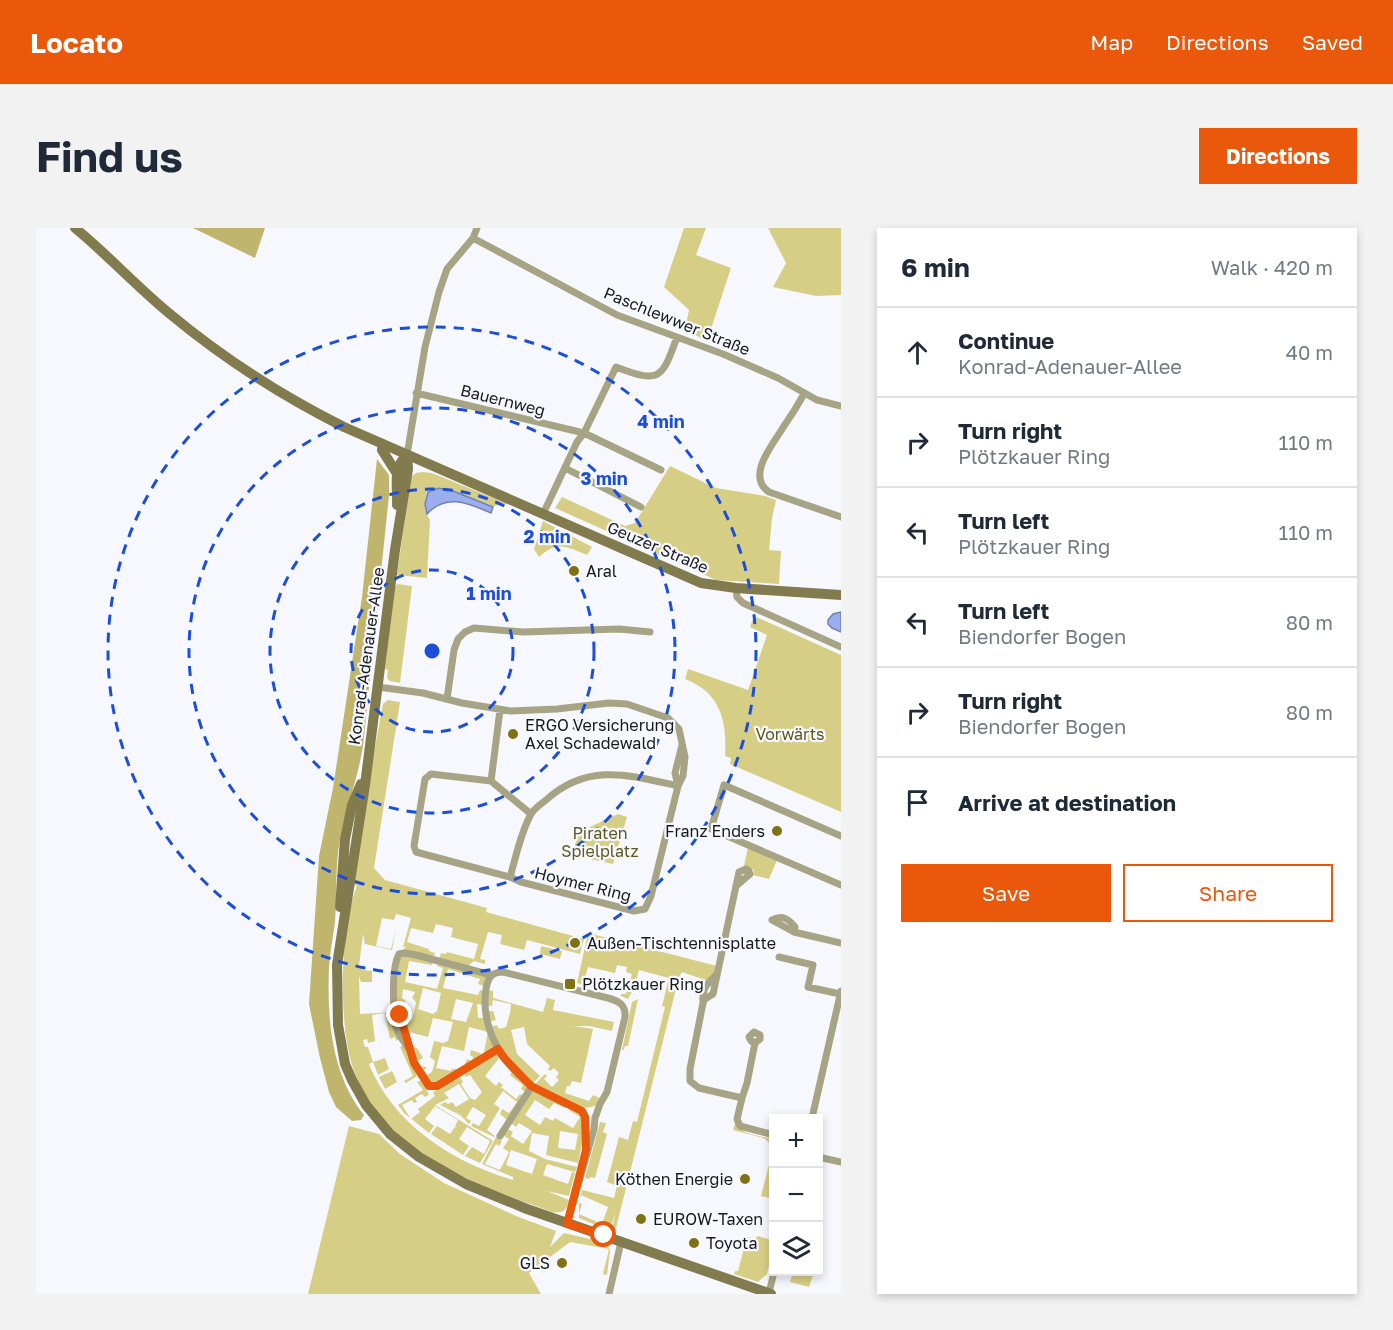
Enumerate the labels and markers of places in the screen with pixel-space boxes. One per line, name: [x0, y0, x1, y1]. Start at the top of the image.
place label: Aral: [586, 561, 617, 581]
marker: Aral: [567, 564, 581, 578]
centre of rings: [422, 641, 442, 661]
place label: ERGO Versicherung Axel Schadewald: [525, 715, 674, 753]
marker: ERGO Versicherung Axel Schadewald: [506, 727, 520, 741]
place label: Franz Enders: [665, 821, 765, 841]
marker: Franz Enders: [770, 824, 784, 838]
place label: Außen-Tischtennisplatte: [587, 933, 776, 953]
marker: Außen-Tischtennisplatte: [568, 936, 582, 950]
place label: Plötzkauer Ring: [582, 974, 704, 994]
marker: Plötzkauer Ring: [563, 977, 577, 991]
place label: Köthen Energie: [615, 1169, 733, 1189]
marker: Köthen Energie: [738, 1172, 752, 1186]
place label: EUROW-Taxen: [653, 1209, 763, 1229]
marker: EUROW-Taxen: [634, 1212, 648, 1226]
place label: Toyota: [706, 1233, 757, 1253]
marker: Toyota: [687, 1236, 701, 1250]
place label: GLS: [520, 1253, 550, 1273]
marker: GLS: [555, 1256, 569, 1270]

